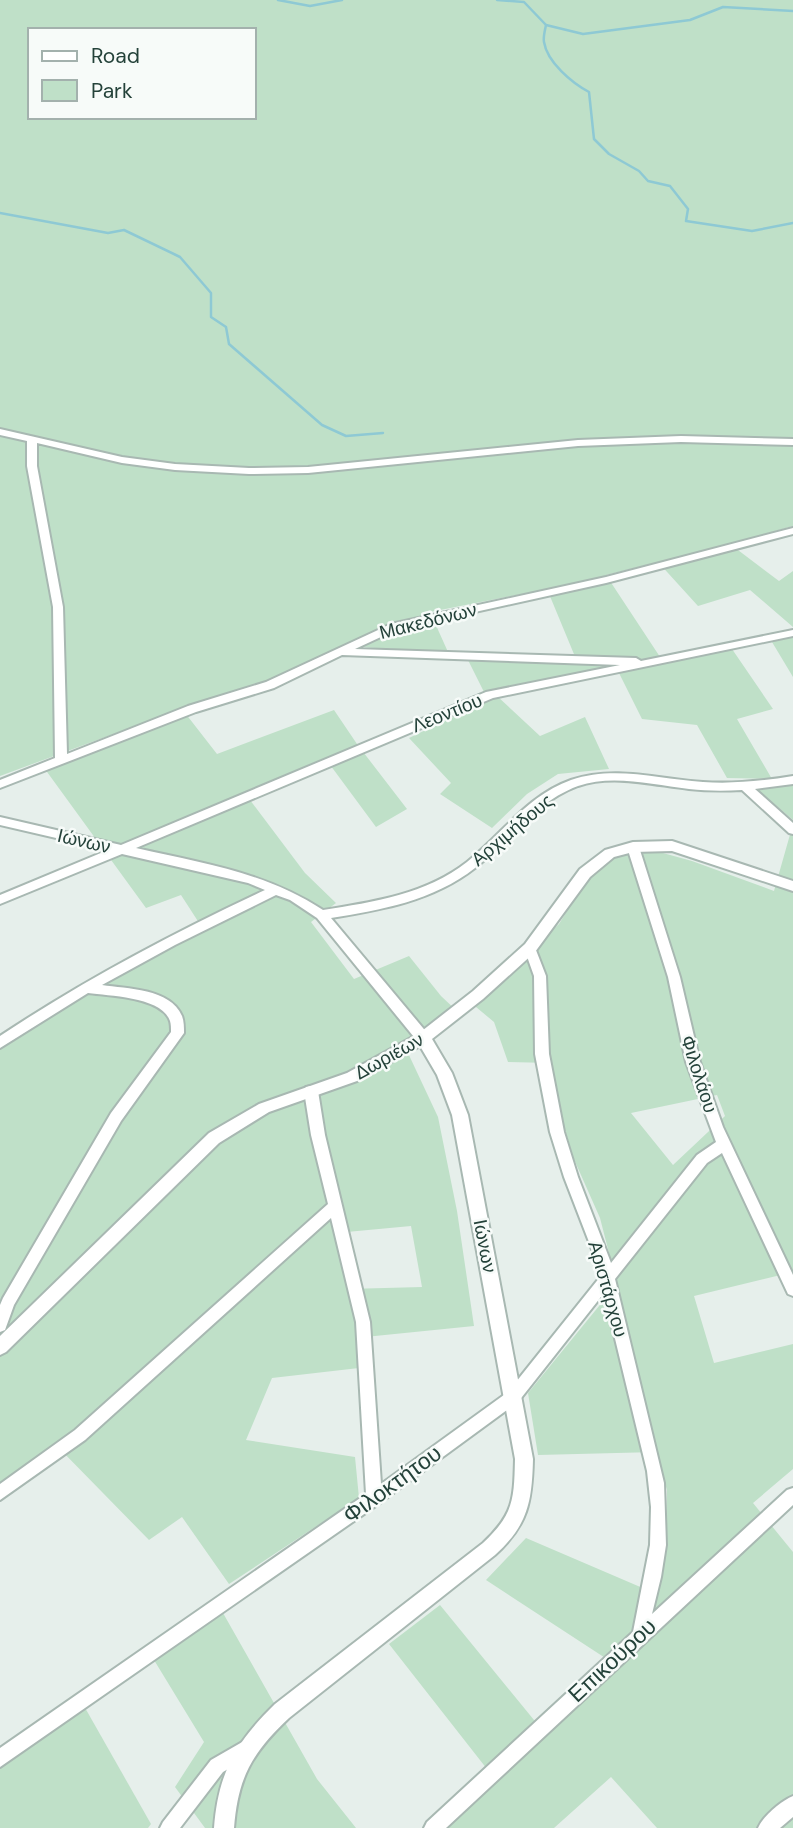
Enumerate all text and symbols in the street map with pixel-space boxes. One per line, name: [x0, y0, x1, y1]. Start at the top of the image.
legend: [28, 28, 256, 119]
text: Road: [91, 42, 140, 70]
text: Park: [91, 77, 133, 105]
street label: Μακεδόνων: [377, 597, 479, 645]
street label: Λεοντίου: [408, 688, 486, 738]
street label: Αρχιμήδους: [466, 788, 558, 872]
street label: Ιώνων: [55, 823, 113, 859]
street label: Δωριέων: [350, 1027, 428, 1085]
street label: Φιλολάου: [675, 1032, 723, 1116]
street label: Ιώνων: [468, 1217, 502, 1275]
street label: Αριστάρχου: [582, 1238, 634, 1340]
street label: Φιλοκτήτου: [337, 1438, 447, 1530]
street label: Επικούρου: [561, 1611, 663, 1709]

